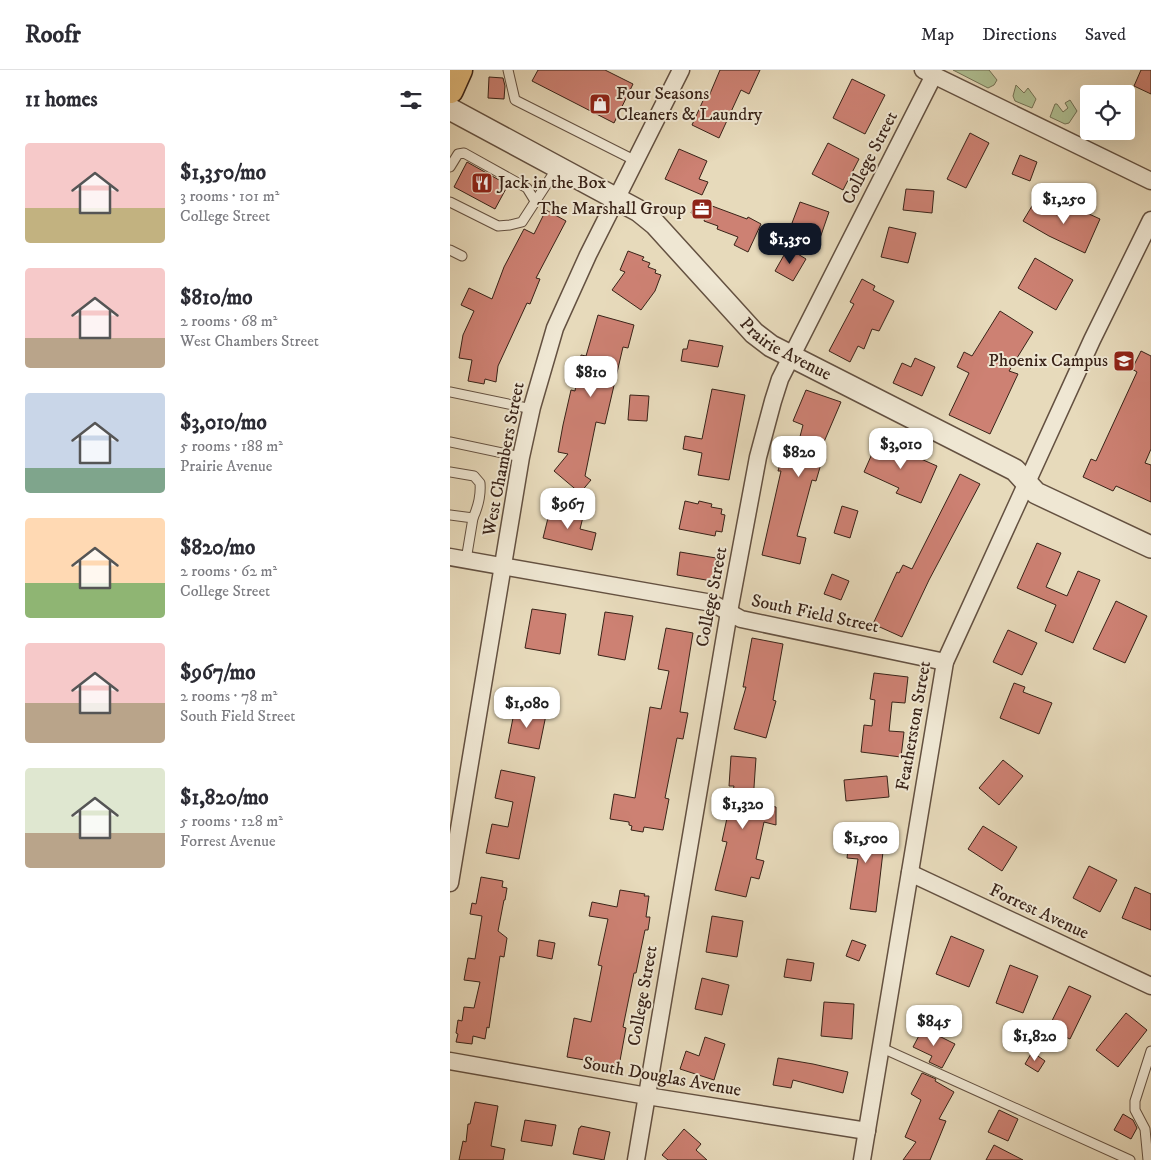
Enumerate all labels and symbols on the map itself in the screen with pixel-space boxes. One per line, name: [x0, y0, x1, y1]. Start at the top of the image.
place label: Four Seasons Cleaners & Laundry: [616, 83, 763, 126]
shop icon: Four Seasons Cleaners & Laundry: [588, 92, 612, 116]
street label: College Street: [837, 108, 903, 208]
restaurant icon: Jack in the Box: [470, 171, 494, 195]
place label: Jack in the Box: [496, 172, 606, 194]
pin: $1,250: [1023, 182, 1105, 225]
office icon: The Marshall Group: [690, 197, 714, 221]
place label: The Marshall Group: [537, 198, 686, 220]
pin: $1,350: [749, 222, 831, 265]
street label: Prairie Avenue: [735, 313, 835, 386]
school or university icon: Phoenix Campus: [1112, 349, 1136, 373]
place label: Phoenix Campus: [988, 350, 1108, 372]
pin: $810: [561, 356, 621, 398]
street label: West Chambers Street: [478, 380, 530, 539]
pin: $3,010: [860, 428, 942, 470]
pin: $820: [769, 436, 829, 478]
pin: $967: [538, 488, 598, 530]
street label: College Street: [692, 545, 733, 649]
street label: South Field Street: [749, 590, 881, 638]
street label: Featherston Street: [892, 659, 936, 793]
pin: $1,080: [486, 686, 568, 729]
pin: $1,320: [702, 788, 784, 830]
pin: $1,500: [825, 822, 907, 864]
street label: Forrest Avenue: [986, 879, 1092, 945]
street label: College Street: [623, 944, 663, 1048]
pin: $845: [904, 1004, 964, 1047]
pin: $1,820: [994, 1020, 1076, 1062]
street label: South Douglas Avenue: [581, 1052, 743, 1102]

